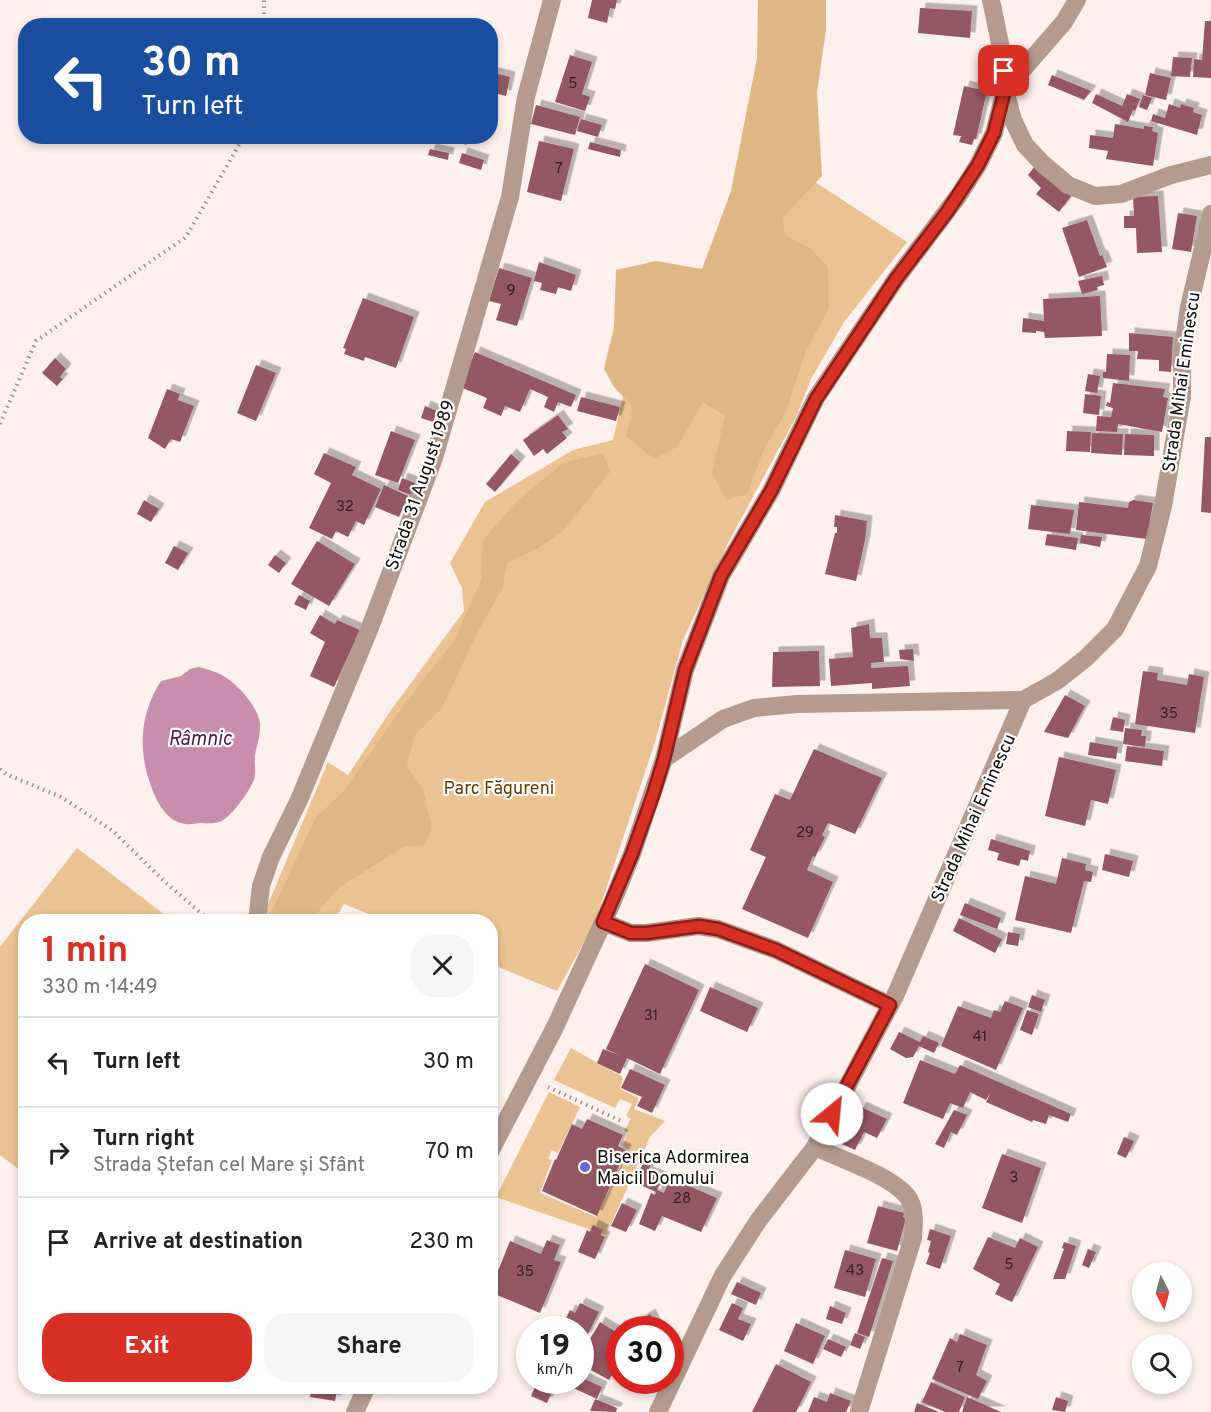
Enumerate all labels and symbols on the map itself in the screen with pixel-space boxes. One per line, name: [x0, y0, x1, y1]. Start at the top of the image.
pin: [978, 45, 1029, 96]
house number: 5: [568, 75, 578, 94]
house number: 7: [555, 160, 563, 179]
house number: 9: [507, 282, 515, 301]
street label: Strada Mihai Eminescu: [1158, 290, 1207, 474]
street label: Strada 31 August 1989: [381, 397, 461, 574]
house number: 32: [336, 498, 354, 517]
house number: 35: [1160, 705, 1178, 724]
water label: Râmnic: [168, 727, 232, 753]
street label: Strada Mihai Eminescu: [927, 731, 1022, 906]
park label: Parc Făgureni: [444, 778, 554, 801]
house number: 29: [796, 824, 814, 843]
house number: 31: [644, 1007, 658, 1026]
house number: 41: [973, 1028, 987, 1047]
position arrow: [800, 1082, 864, 1146]
place label: Biserica Adormirea Maicii Domului: [597, 1147, 749, 1191]
marker: Biserica Adormirea Maicii Domului: [578, 1160, 592, 1174]
house number: 3: [1009, 1169, 1019, 1188]
house number: 28: [673, 1190, 691, 1209]
house number: 5: [1004, 1256, 1014, 1275]
house number: 43: [846, 1262, 864, 1281]
north arrow: [1132, 1262, 1192, 1322]
house number: 35: [516, 1263, 534, 1282]
speed limit sign: 30: [606, 1316, 684, 1394]
house number: 7: [956, 1359, 964, 1378]

